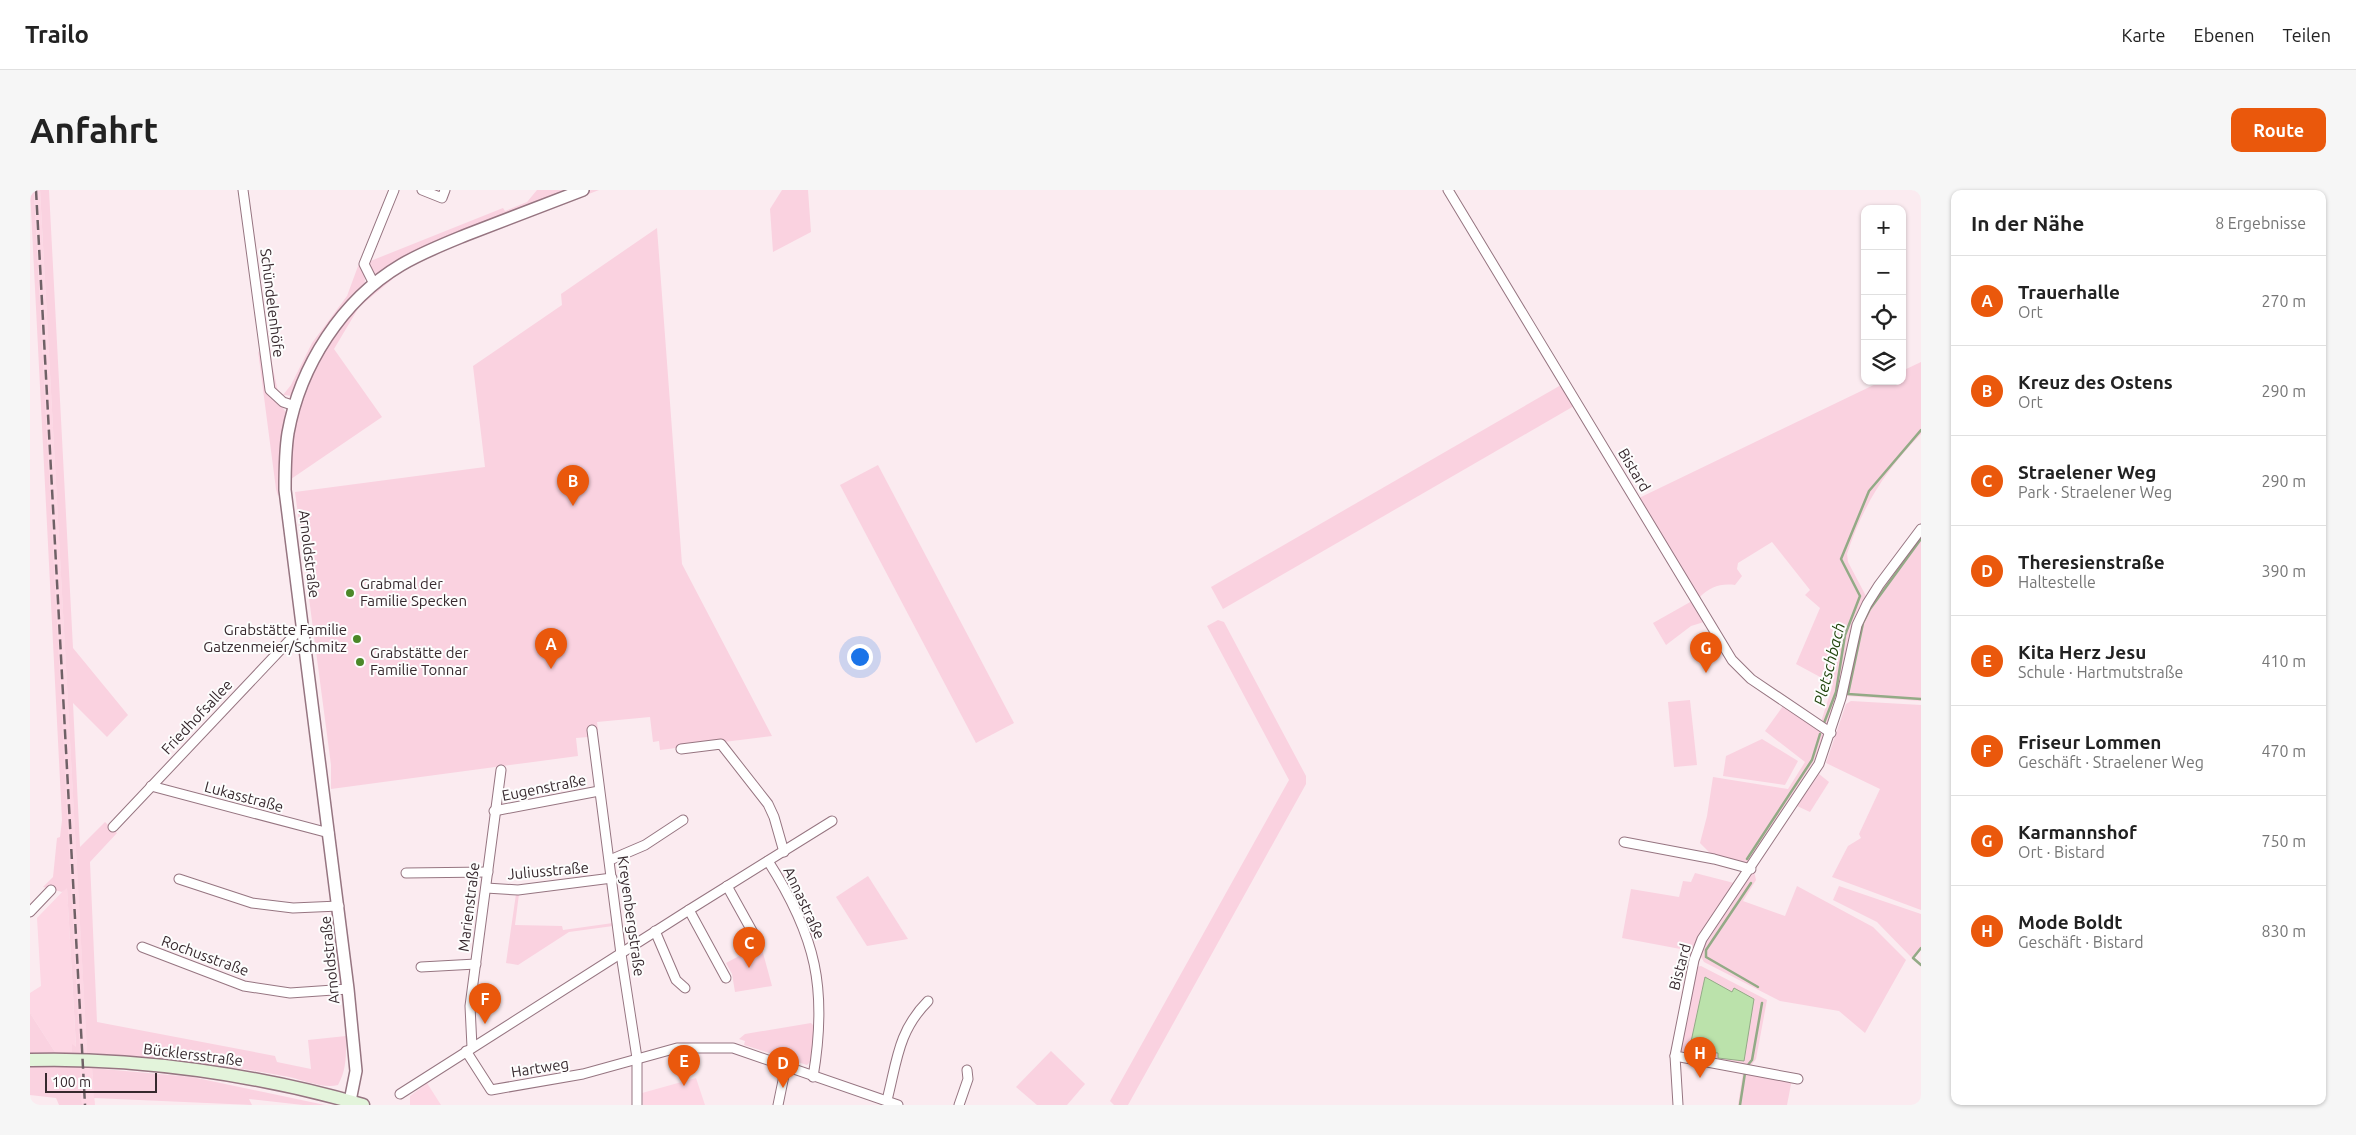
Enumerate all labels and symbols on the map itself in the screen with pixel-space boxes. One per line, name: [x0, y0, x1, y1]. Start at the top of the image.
street label: Schündelenhöfe: [257, 247, 288, 358]
street label: Bistard: [1615, 445, 1654, 495]
pin: B: [557, 465, 589, 506]
street label: Arnoldstraße: [296, 509, 323, 599]
place label: Grabmal der Familie Specken: [360, 575, 467, 609]
marker: Grabmal der Familie Specken: [344, 587, 356, 599]
place label: Grabstätte Familie Gatzenmeier/Schmitz: [203, 621, 347, 655]
water label: Pletschbach: [1810, 621, 1848, 707]
pin: A: [535, 628, 567, 669]
pin: G: [1690, 632, 1722, 673]
marker: Grabstätte Familie Gatzenmeier/Schmitz: [351, 633, 363, 645]
place label: Grabstätte der Familie Tonnar: [370, 644, 469, 678]
your location: [847, 644, 873, 670]
marker: Grabstätte der Familie Tonnar: [354, 656, 366, 668]
street label: Friedhofsallee: [158, 676, 235, 757]
street label: Eugenstraße: [500, 771, 587, 804]
street label: Lukasstraße: [203, 778, 285, 815]
street label: Kreyenbergstraße: [615, 855, 648, 977]
street label: Juliusstraße: [507, 858, 589, 883]
street label: Marienstraße: [455, 861, 482, 953]
street label: Annastraße: [780, 864, 829, 942]
street label: Arnoldstraße: [316, 915, 343, 1005]
pin: C: [733, 927, 765, 968]
street label: Rochusstraße: [159, 932, 251, 979]
street label: Bistard: [1665, 942, 1694, 992]
pin: F: [469, 983, 501, 1024]
pin: H: [1684, 1037, 1716, 1078]
street label: Bücklersstraße: [142, 1040, 244, 1069]
pin: E: [668, 1045, 700, 1086]
pin: D: [767, 1047, 799, 1088]
street label: Hartweg: [510, 1055, 570, 1080]
scale bar: [45, 1070, 158, 1093]

